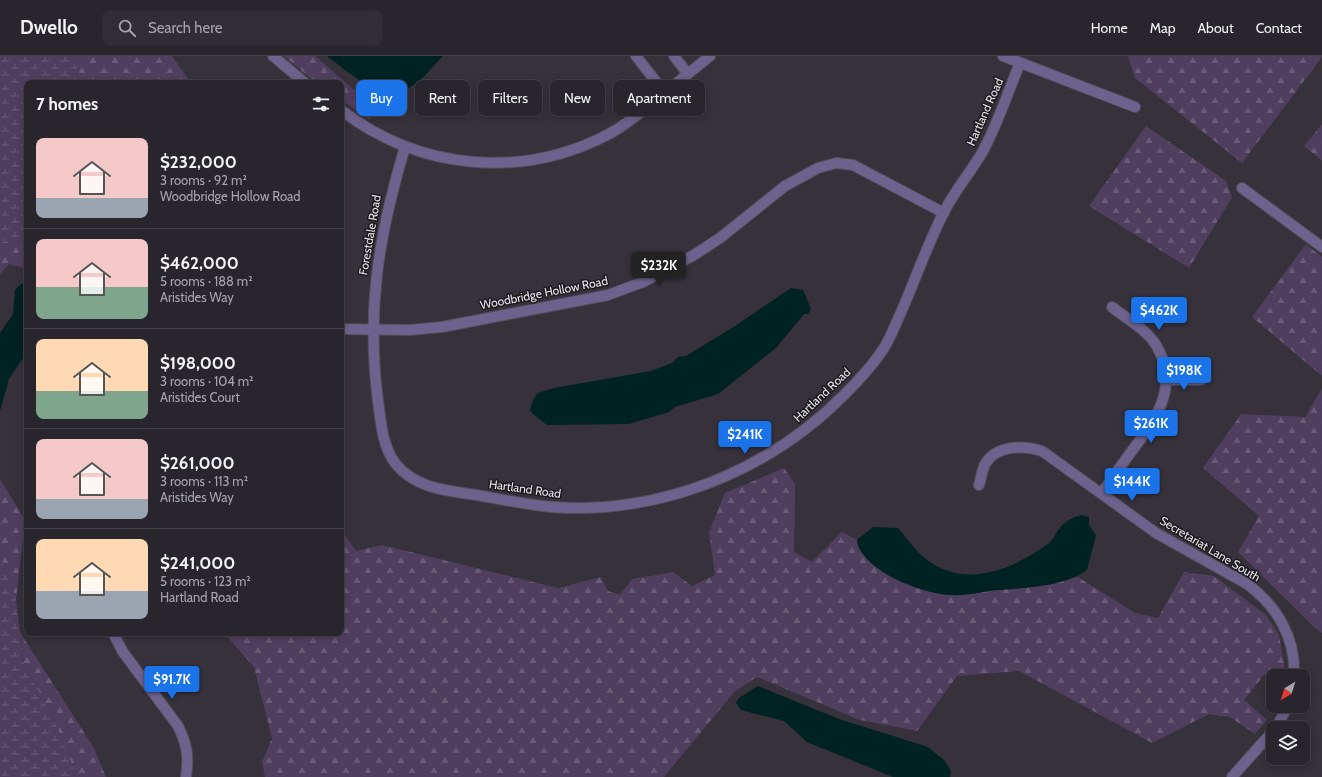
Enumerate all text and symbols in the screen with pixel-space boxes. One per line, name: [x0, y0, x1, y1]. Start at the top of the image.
search box: [102, 10, 382, 46]
text: Dwello: [20, 16, 78, 39]
icon: search: [116, 17, 138, 39]
text: Search here: [148, 19, 222, 37]
text: Home: [1091, 19, 1128, 37]
text: Map: [1150, 19, 1175, 37]
text: About: [1197, 19, 1234, 37]
text: Contact: [1256, 19, 1302, 37]
street label: Hartland Road: [963, 76, 1006, 148]
chip: Buy: [356, 80, 407, 116]
chip: Rent: [415, 80, 470, 116]
chip: Filters: [478, 80, 542, 116]
chip: New: [550, 80, 605, 116]
chip: Apartment: [613, 80, 705, 116]
icon: filters: [310, 93, 332, 115]
text: 7 homes: [36, 94, 98, 114]
text: $232,000: [160, 152, 237, 172]
icon: home: [68, 154, 116, 202]
text: 3 rooms · 92 m²: [160, 172, 247, 188]
text: Woodbridge Hollow Road: [160, 188, 301, 204]
street label: Forestdale Road: [355, 194, 384, 276]
pin: $232K: [631, 252, 687, 286]
text: $462,000: [160, 253, 239, 273]
icon: home: [68, 255, 116, 303]
text: $232K: [641, 257, 677, 273]
text: 5 rooms · 188 m²: [160, 273, 253, 289]
street label: Woodbridge Hollow Road: [479, 273, 609, 312]
text: Aristides Way: [160, 289, 234, 305]
pin: $462K: [1131, 297, 1187, 331]
text: $462K: [1140, 302, 1178, 318]
text: $198,000: [160, 353, 236, 373]
icon: home: [68, 355, 116, 403]
pin: $198K: [1156, 357, 1212, 391]
text: $198K: [1166, 362, 1202, 378]
street label: Hartland Road: [790, 364, 853, 425]
text: 3 rooms · 104 m²: [160, 373, 253, 389]
text: Aristides Court: [160, 389, 240, 405]
pin: $261K: [1123, 410, 1179, 444]
text: $261K: [1134, 415, 1168, 431]
pin: $241K: [717, 421, 773, 455]
text: $241K: [727, 426, 763, 442]
text: $261,000: [160, 453, 234, 473]
icon: home: [68, 455, 116, 503]
pin: $144K: [1104, 468, 1160, 502]
text: 3 rooms · 113 m²: [160, 473, 248, 489]
text: $144K: [1114, 473, 1150, 489]
street label: Hartland Road: [488, 476, 562, 501]
text: Aristides Way: [160, 489, 234, 505]
street label: Secretariat Lane South: [1157, 513, 1263, 585]
text: $241,000: [160, 553, 235, 573]
icon: home: [68, 555, 116, 603]
text: 5 rooms · 123 m²: [160, 573, 251, 589]
text: Hartland Road: [160, 589, 239, 605]
pin: $91.7K: [139, 666, 205, 700]
north arrow: [1266, 669, 1310, 713]
map controls: [1266, 669, 1310, 765]
text: $91.7K: [153, 671, 191, 687]
button: layers: [1266, 721, 1310, 765]

